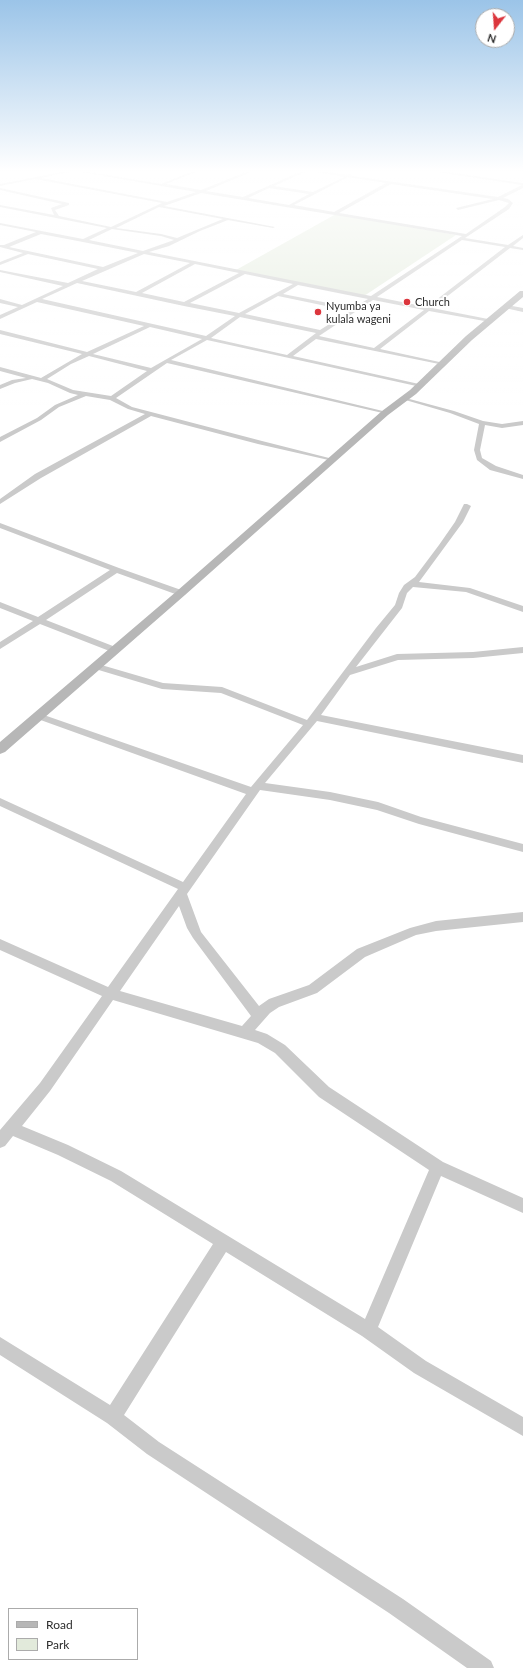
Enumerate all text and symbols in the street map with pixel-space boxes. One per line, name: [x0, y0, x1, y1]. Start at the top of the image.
north arrow: [475, 8, 515, 48]
text: N: [486, 32, 498, 46]
place label: Church: [415, 295, 450, 309]
marker: Church: [402, 297, 412, 307]
place label: Nyumba ya kulala wageni: [326, 299, 391, 325]
marker: Nyumba ya kulala wageni: [313, 307, 323, 317]
legend: [8, 1608, 138, 1660]
text: Road: [46, 1617, 73, 1632]
text: Park: [46, 1637, 69, 1652]

